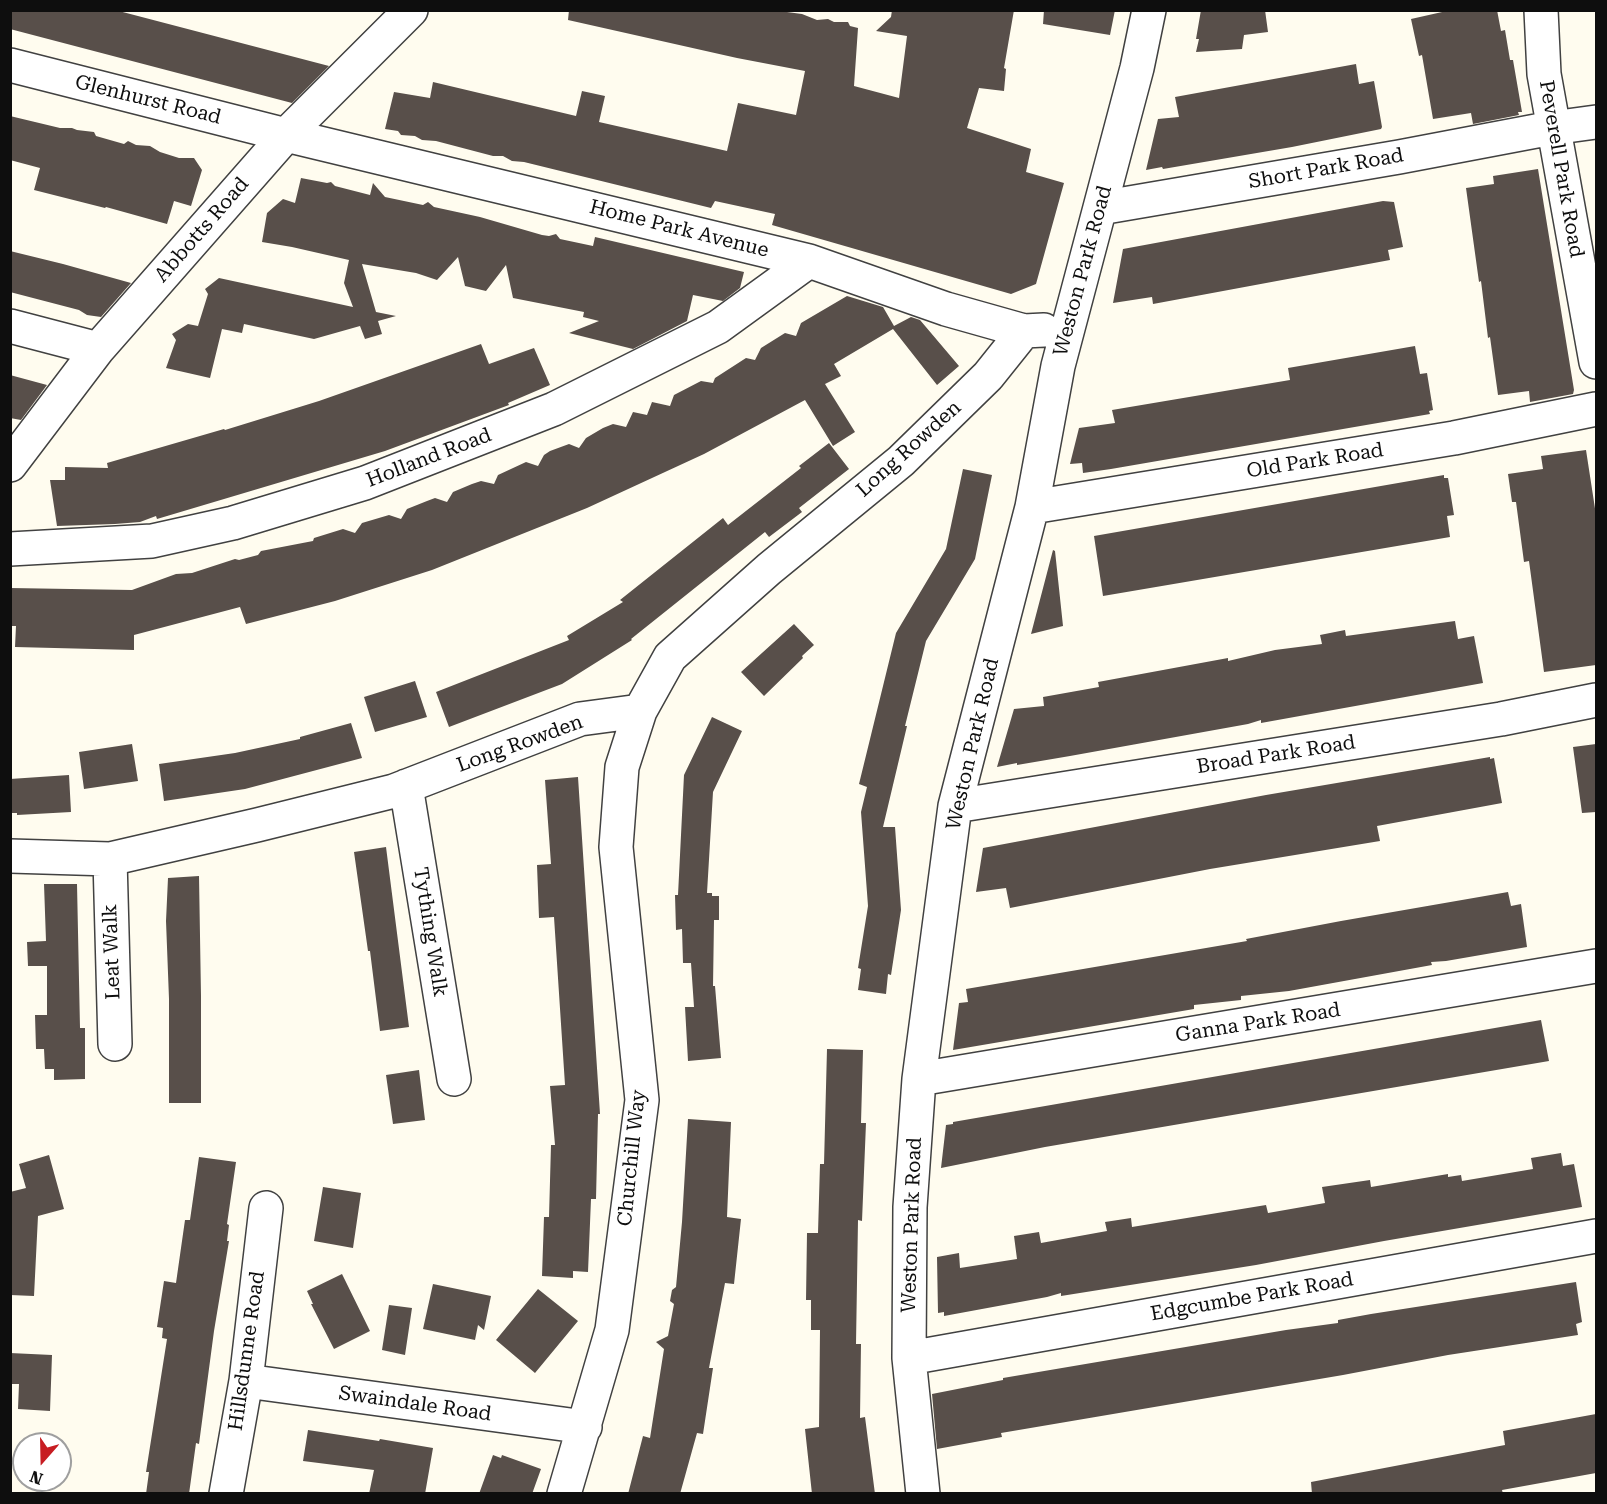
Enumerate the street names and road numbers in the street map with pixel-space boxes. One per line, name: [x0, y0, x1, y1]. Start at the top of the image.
street label: Glenhurst Road: [72, 70, 224, 130]
street label: Peverell Park Road: [1534, 78, 1588, 260]
street label: Short Park Road: [1247, 144, 1405, 194]
street label: Abbotts Road: [150, 173, 254, 287]
street label: Weston Park Road: [1049, 183, 1117, 359]
street label: Home Park Avenue: [587, 195, 771, 263]
street label: Long Rowden: [852, 396, 966, 502]
street label: Holland Road: [363, 423, 495, 493]
street label: Old Park Road: [1245, 438, 1385, 484]
street label: Weston Park Road: [942, 656, 1004, 832]
street label: Long Rowden: [454, 710, 586, 778]
street label: Broad Park Road: [1195, 731, 1357, 779]
street label: Tything Walk: [408, 865, 452, 999]
street label: Leat Walk: [98, 904, 126, 1000]
street label: Ganna Park Road: [1174, 998, 1342, 1048]
street label: Churchill Way: [613, 1089, 651, 1227]
street label: Weston Park Road: [897, 1137, 927, 1313]
street label: Edgcumbe Park Road: [1149, 1267, 1355, 1327]
street label: Hillsdunne Road: [224, 1270, 270, 1432]
street label: Swaindale Road: [337, 1381, 493, 1427]

